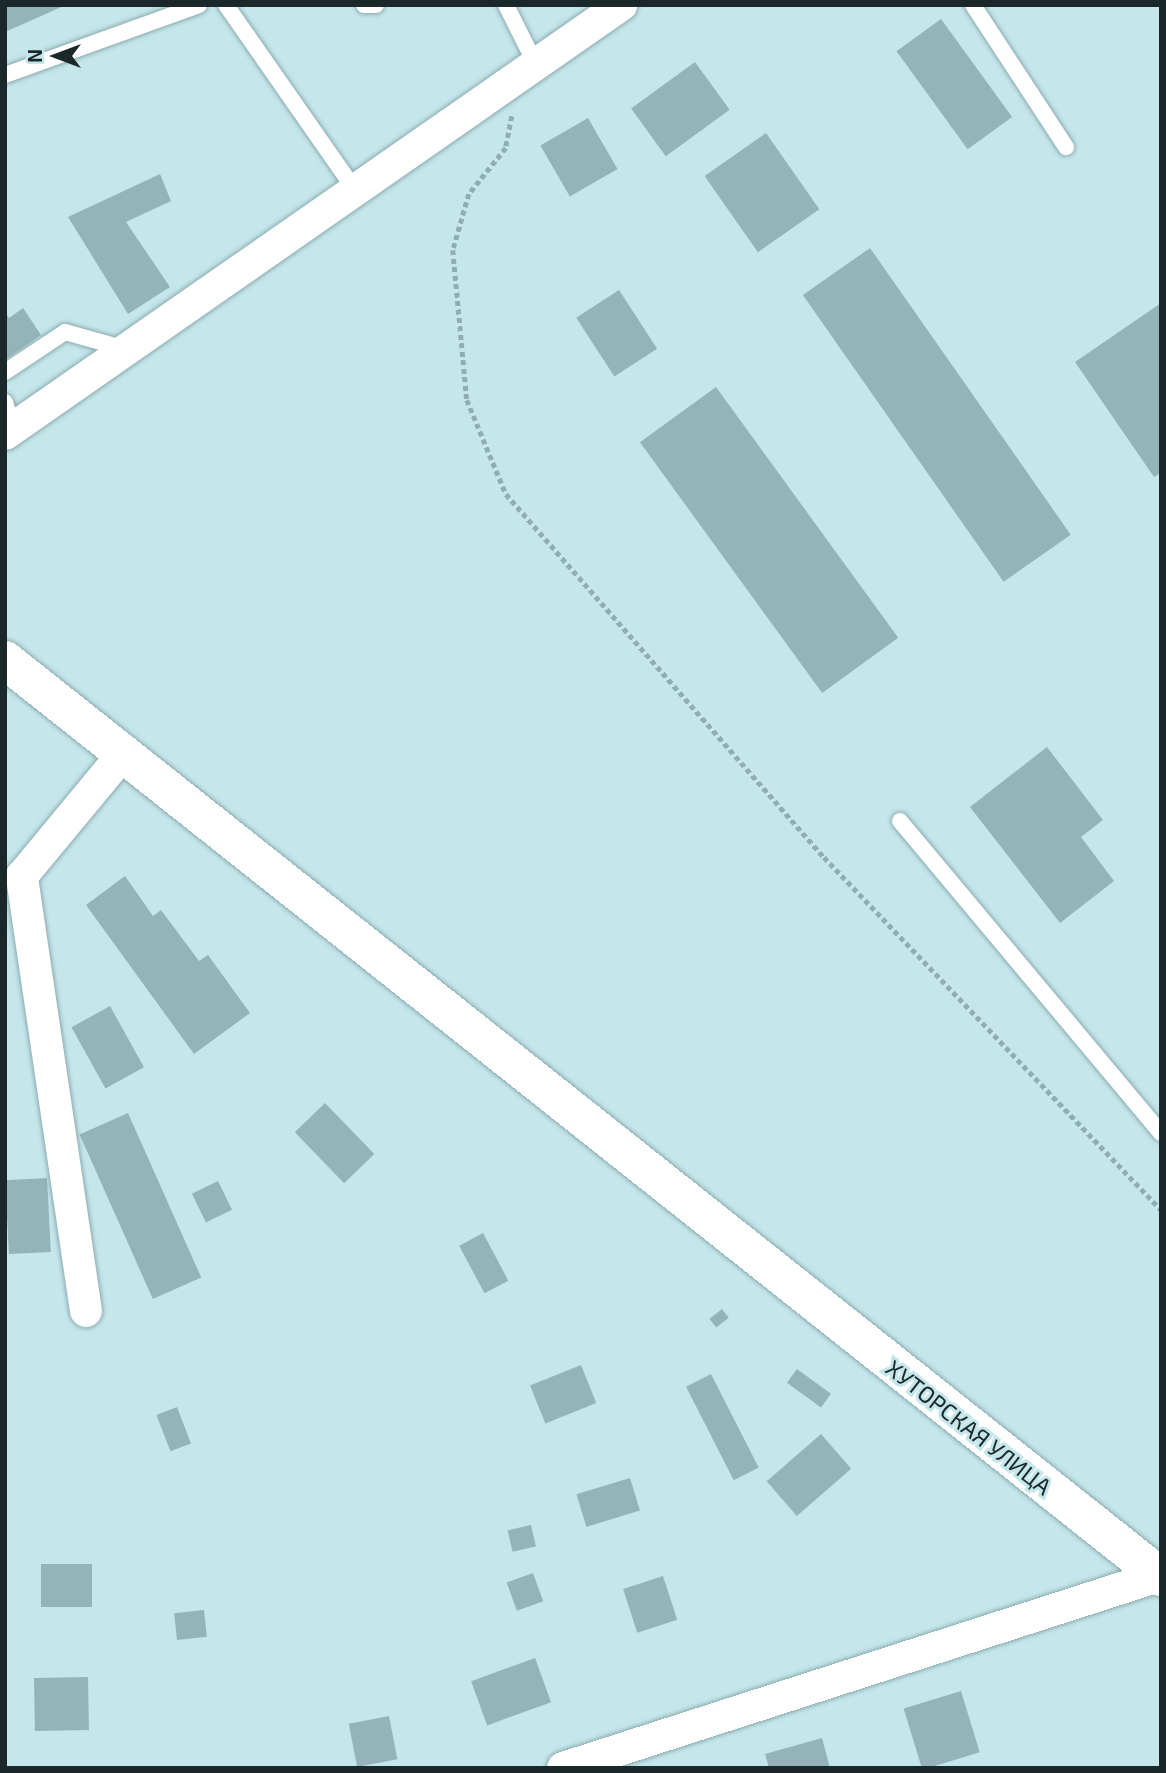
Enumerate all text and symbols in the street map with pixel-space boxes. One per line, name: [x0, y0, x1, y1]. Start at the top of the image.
north arrow: [21, 21, 91, 91]
text: N: [23, 49, 46, 63]
street label: ХУТОРСКАЯ УЛИЦА: [881, 1354, 1057, 1500]

